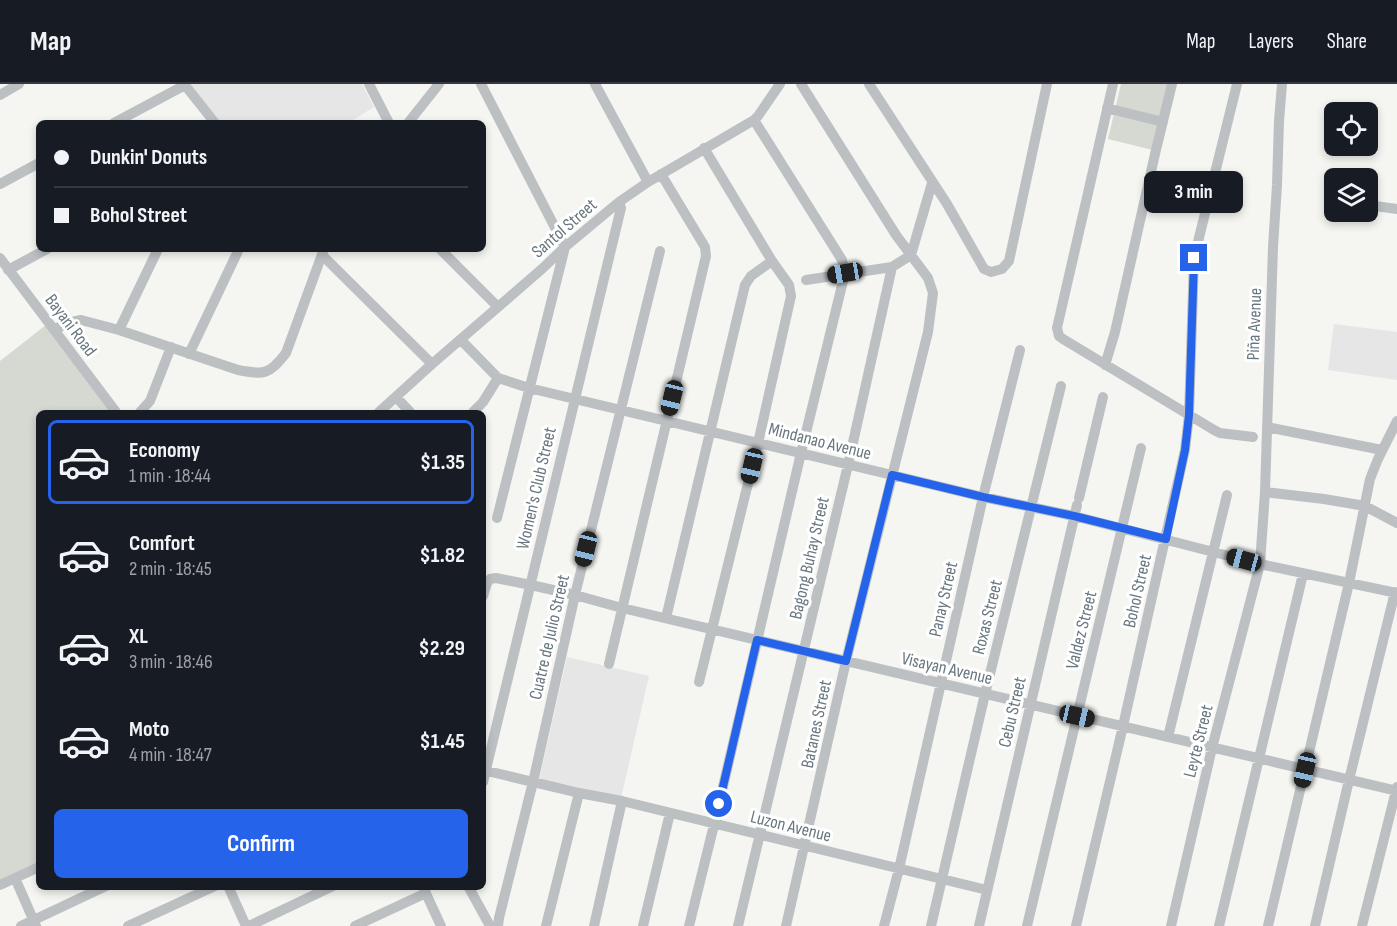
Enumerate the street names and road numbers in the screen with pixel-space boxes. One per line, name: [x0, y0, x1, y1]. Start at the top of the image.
street label: Santol Street: [527, 194, 602, 262]
street label: Piña Avenue: [1243, 287, 1266, 361]
street label: Bayani Road: [40, 290, 101, 361]
street label: Mindanao Avenue: [766, 419, 873, 464]
street label: Women's Club Street: [512, 424, 561, 551]
street label: Bagong Buhay Street: [785, 494, 834, 621]
street label: Bohol Street: [1119, 552, 1156, 630]
street label: Panay Street: [925, 559, 962, 639]
street label: Cuatre de Julio Street: [525, 572, 574, 702]
street label: Roxas Street: [968, 577, 1007, 657]
street label: Valdez Street: [1062, 588, 1101, 671]
street label: Visayan Avenue: [899, 648, 994, 689]
street label: Cebu Street: [994, 674, 1031, 749]
street label: Batanes Street: [797, 678, 836, 770]
street label: Leyte Street: [1179, 702, 1218, 780]
street label: Luzon Avenue: [748, 806, 833, 847]

